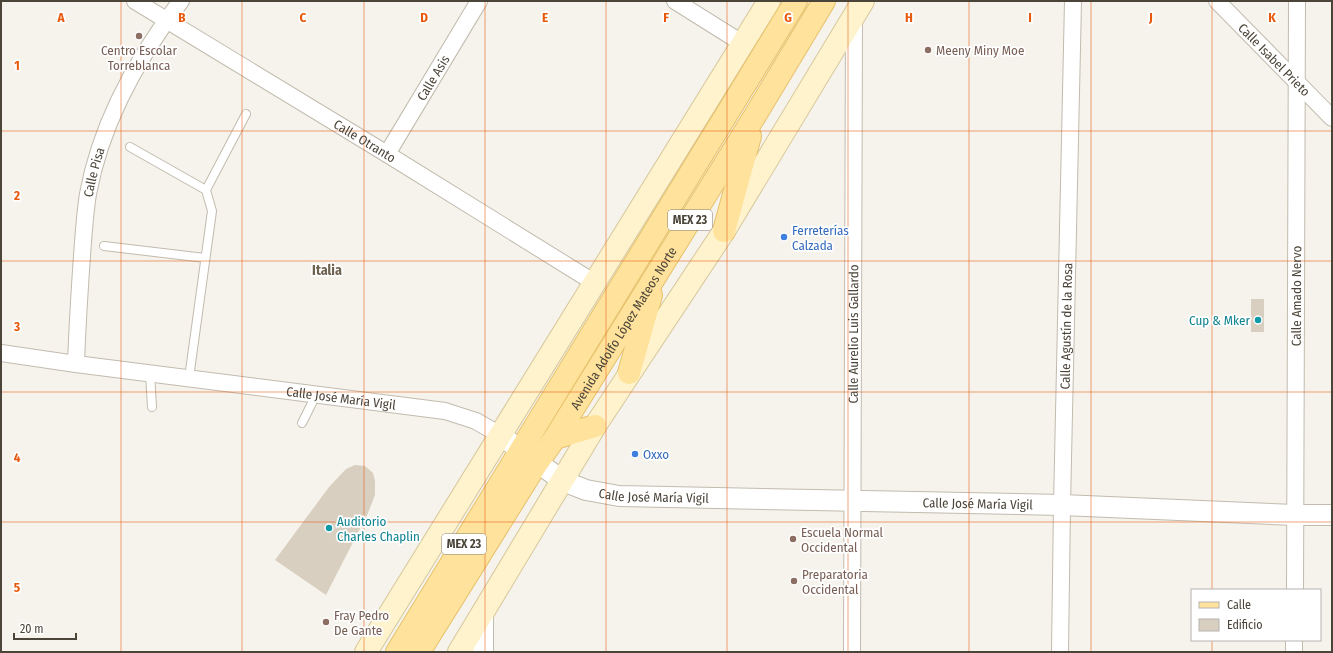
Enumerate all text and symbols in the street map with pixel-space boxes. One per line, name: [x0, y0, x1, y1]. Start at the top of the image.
text: A: [56, 10, 65, 25]
text: B: [178, 10, 186, 25]
text: C: [300, 10, 307, 25]
text: D: [420, 10, 428, 25]
text: E: [542, 10, 548, 25]
text: F: [663, 10, 669, 25]
text: G: [784, 10, 792, 25]
text: H: [905, 10, 913, 25]
text: I: [1028, 10, 1032, 25]
text: J: [1148, 10, 1153, 25]
text: K: [1268, 10, 1276, 25]
street label: Calle Isabel Prieto: [1235, 20, 1313, 99]
marker: Centro Escolar Torreblanca: [134, 31, 144, 41]
place label: Centro Escolar Torreblanca: [101, 43, 177, 73]
place label: Meeny Miny Moe: [936, 43, 1024, 58]
marker: Meeny Miny Moe: [923, 45, 933, 55]
street label: Calle Asis: [414, 52, 453, 103]
text: 1: [14, 58, 20, 73]
street label: Calle Otranto: [331, 117, 399, 166]
street label: Calle Pisa: [81, 145, 108, 198]
text: 2: [13, 188, 20, 203]
road number: MEX 23: [668, 210, 712, 230]
place label: Ferreterías Calzada: [792, 223, 849, 253]
marker: Ferreterías Calzada: [779, 232, 789, 242]
street label: Avenida Adolfo López Mateos Norte: [568, 244, 680, 412]
street label: Calle Amado Nervo: [1289, 246, 1304, 346]
district label: Italia: [312, 262, 342, 279]
street label: Calle Agustín de la Rosa: [1058, 263, 1075, 390]
street label: Calle Aurelio Luis Gallardo: [846, 264, 861, 404]
place label: Cup & Mker: [1189, 313, 1250, 328]
marker: Cup & Mker: [1253, 315, 1263, 325]
text: 3: [13, 319, 20, 334]
street label: Calle José María Vigil: [285, 384, 397, 413]
place label: Oxxo: [643, 447, 669, 462]
marker: Oxxo: [630, 449, 640, 459]
text: 4: [14, 450, 21, 465]
street label: Calle José María Vigil: [598, 485, 710, 506]
street label: Calle José María Vigil: [922, 495, 1033, 512]
place label: Auditorio Charles Chaplin: [337, 514, 420, 544]
marker: Auditorio Charles Chaplin: [324, 523, 334, 533]
place label: Escuela Normal Occidental: [801, 525, 884, 555]
road number: MEX 23: [442, 534, 486, 554]
marker: Escuela Normal Occidental: [788, 534, 798, 544]
place label: Preparatoria Occidental: [802, 567, 868, 597]
marker: Preparatoria Occidental: [789, 576, 799, 586]
text: 5: [14, 580, 20, 595]
legend: [1191, 589, 1321, 641]
text: Calle: [1227, 598, 1251, 612]
place label: Fray Pedro De Gante: [334, 608, 389, 638]
scale bar: [14, 615, 76, 641]
marker: Fray Pedro De Gante: [321, 617, 331, 627]
text: Edificio: [1227, 618, 1263, 632]
text: 20 m: [20, 622, 44, 636]

